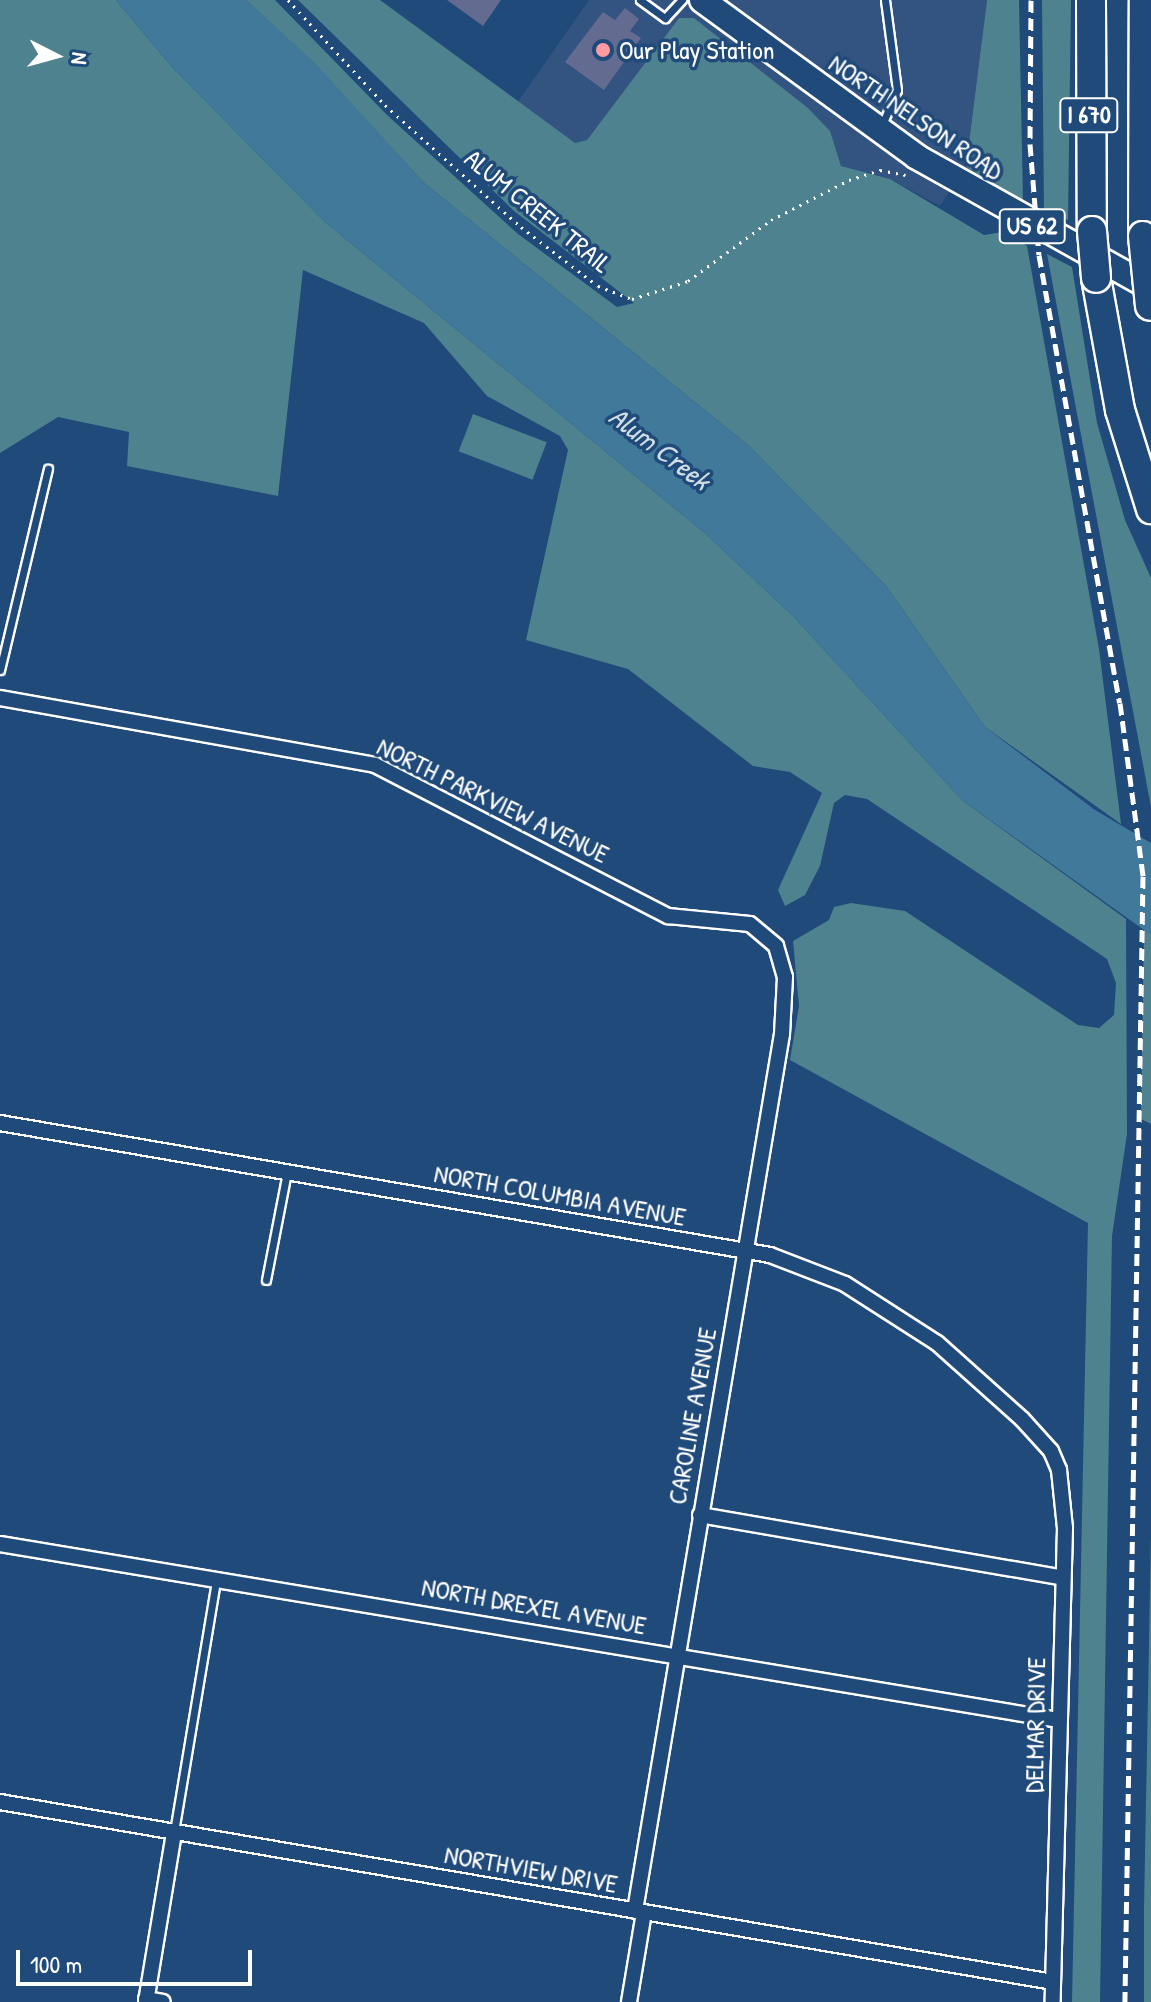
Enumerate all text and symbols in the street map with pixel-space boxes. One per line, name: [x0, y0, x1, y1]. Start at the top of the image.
north arrow: [16, 16, 96, 96]
place label: Our Play Station: [619, 34, 775, 66]
marker: Our Play Station: [594, 41, 612, 59]
street label: NORTH NELSON ROAD: [823, 47, 1009, 187]
text: N: [64, 51, 95, 66]
road number: I 670: [1059, 95, 1119, 135]
street label: ALUM CREEK TRAIL: [459, 143, 617, 279]
road number: US 62: [998, 206, 1066, 246]
water label: Alum Creek: [603, 399, 717, 497]
street label: NORTH PARKVIEW AVENUE: [372, 730, 614, 870]
street label: NORTH COLUMBIA AVENUE: [432, 1158, 688, 1232]
street label: CAROLINE AVENUE: [661, 1325, 723, 1507]
street label: NORTH DREXEL AVENUE: [419, 1571, 649, 1641]
street label: DELMAR DRIVE: [1018, 1657, 1052, 1793]
street label: NORTHVIEW DRIVE: [442, 1838, 620, 1900]
scale bar: [20, 1934, 256, 1984]
text: 100 m: [30, 1948, 82, 1980]

